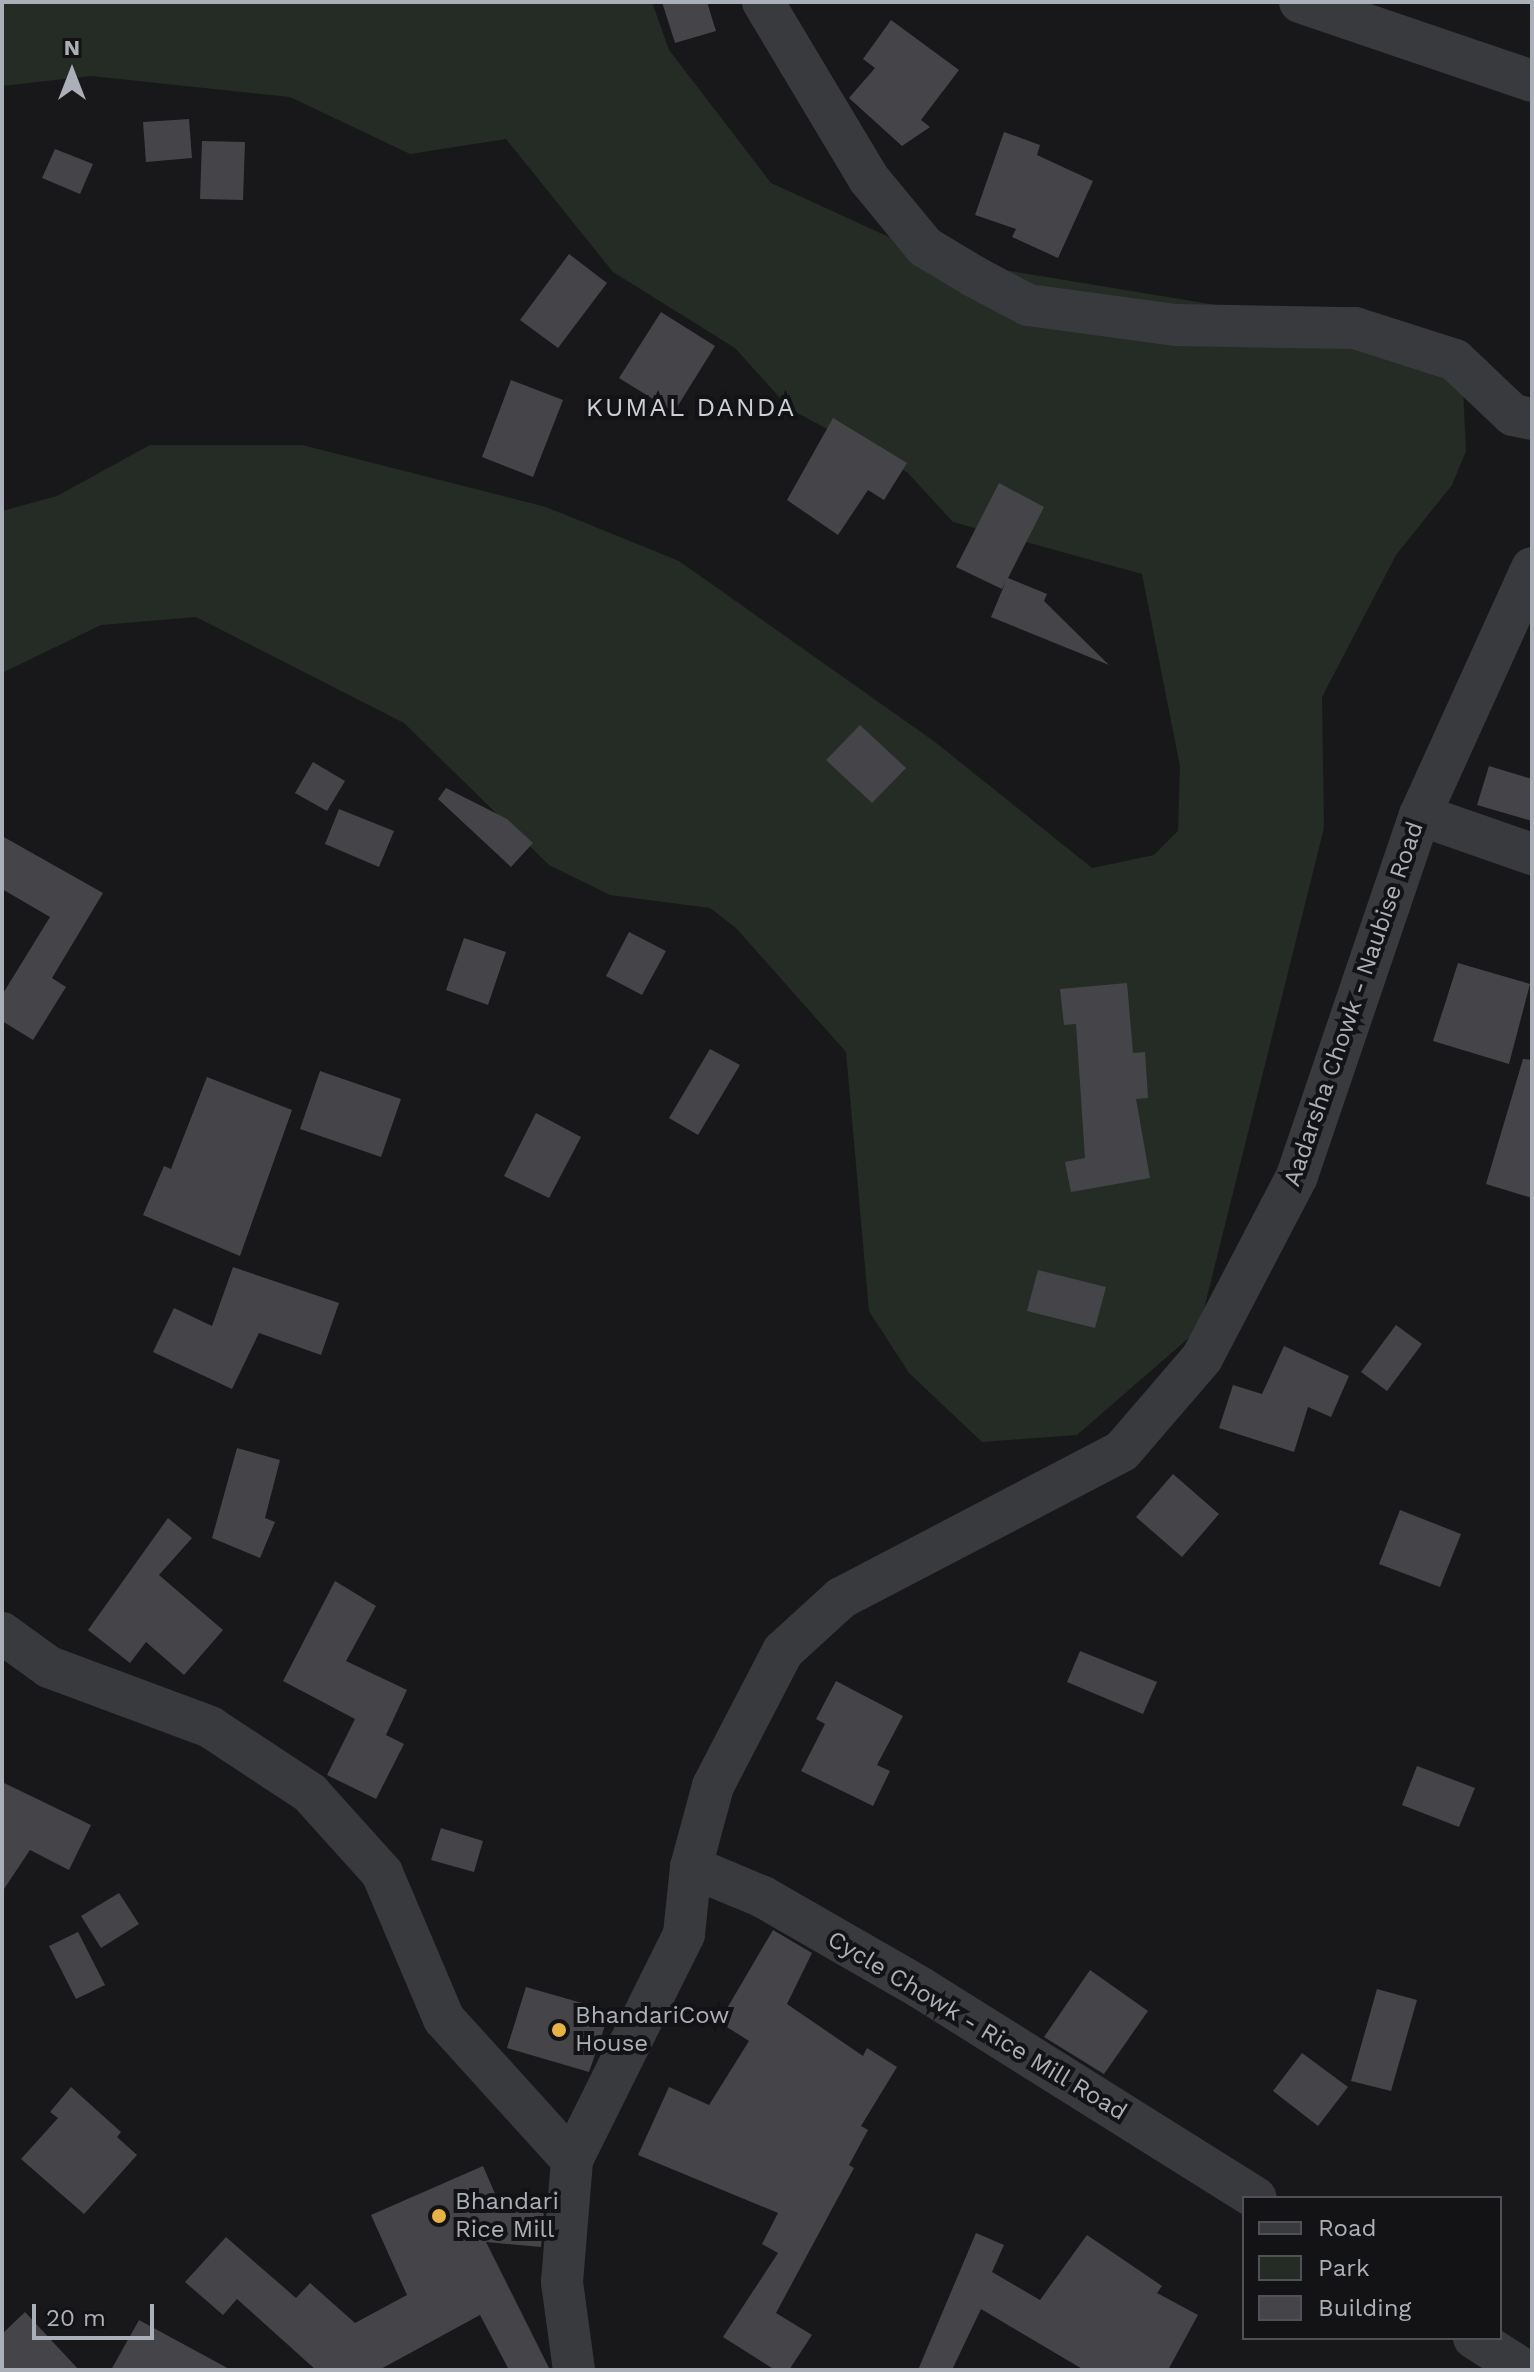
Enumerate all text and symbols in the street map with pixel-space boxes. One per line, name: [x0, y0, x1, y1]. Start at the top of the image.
north arrow: [32, 32, 112, 112]
text: N: [64, 35, 80, 60]
district label: KUMAL DANDA: [586, 392, 796, 424]
street label: Aadarsha Chowk - Naubise Road: [1278, 817, 1430, 1191]
street label: Cycle Chowk - Rice Mill Road: [822, 1925, 1132, 2127]
place label: BhandariCow House: [575, 2002, 729, 2058]
marker: BhandariCow House: [550, 2021, 568, 2039]
place label: Bhandari Rice Mill: [455, 2188, 559, 2244]
legend: [1242, 2196, 1502, 2340]
marker: Bhandari Rice Mill: [430, 2207, 448, 2225]
text: Road: [1318, 2214, 1377, 2242]
text: Park: [1318, 2254, 1370, 2282]
scale bar: [36, 2288, 158, 2338]
text: Building: [1318, 2294, 1411, 2322]
text: 20 m: [46, 2304, 106, 2332]

